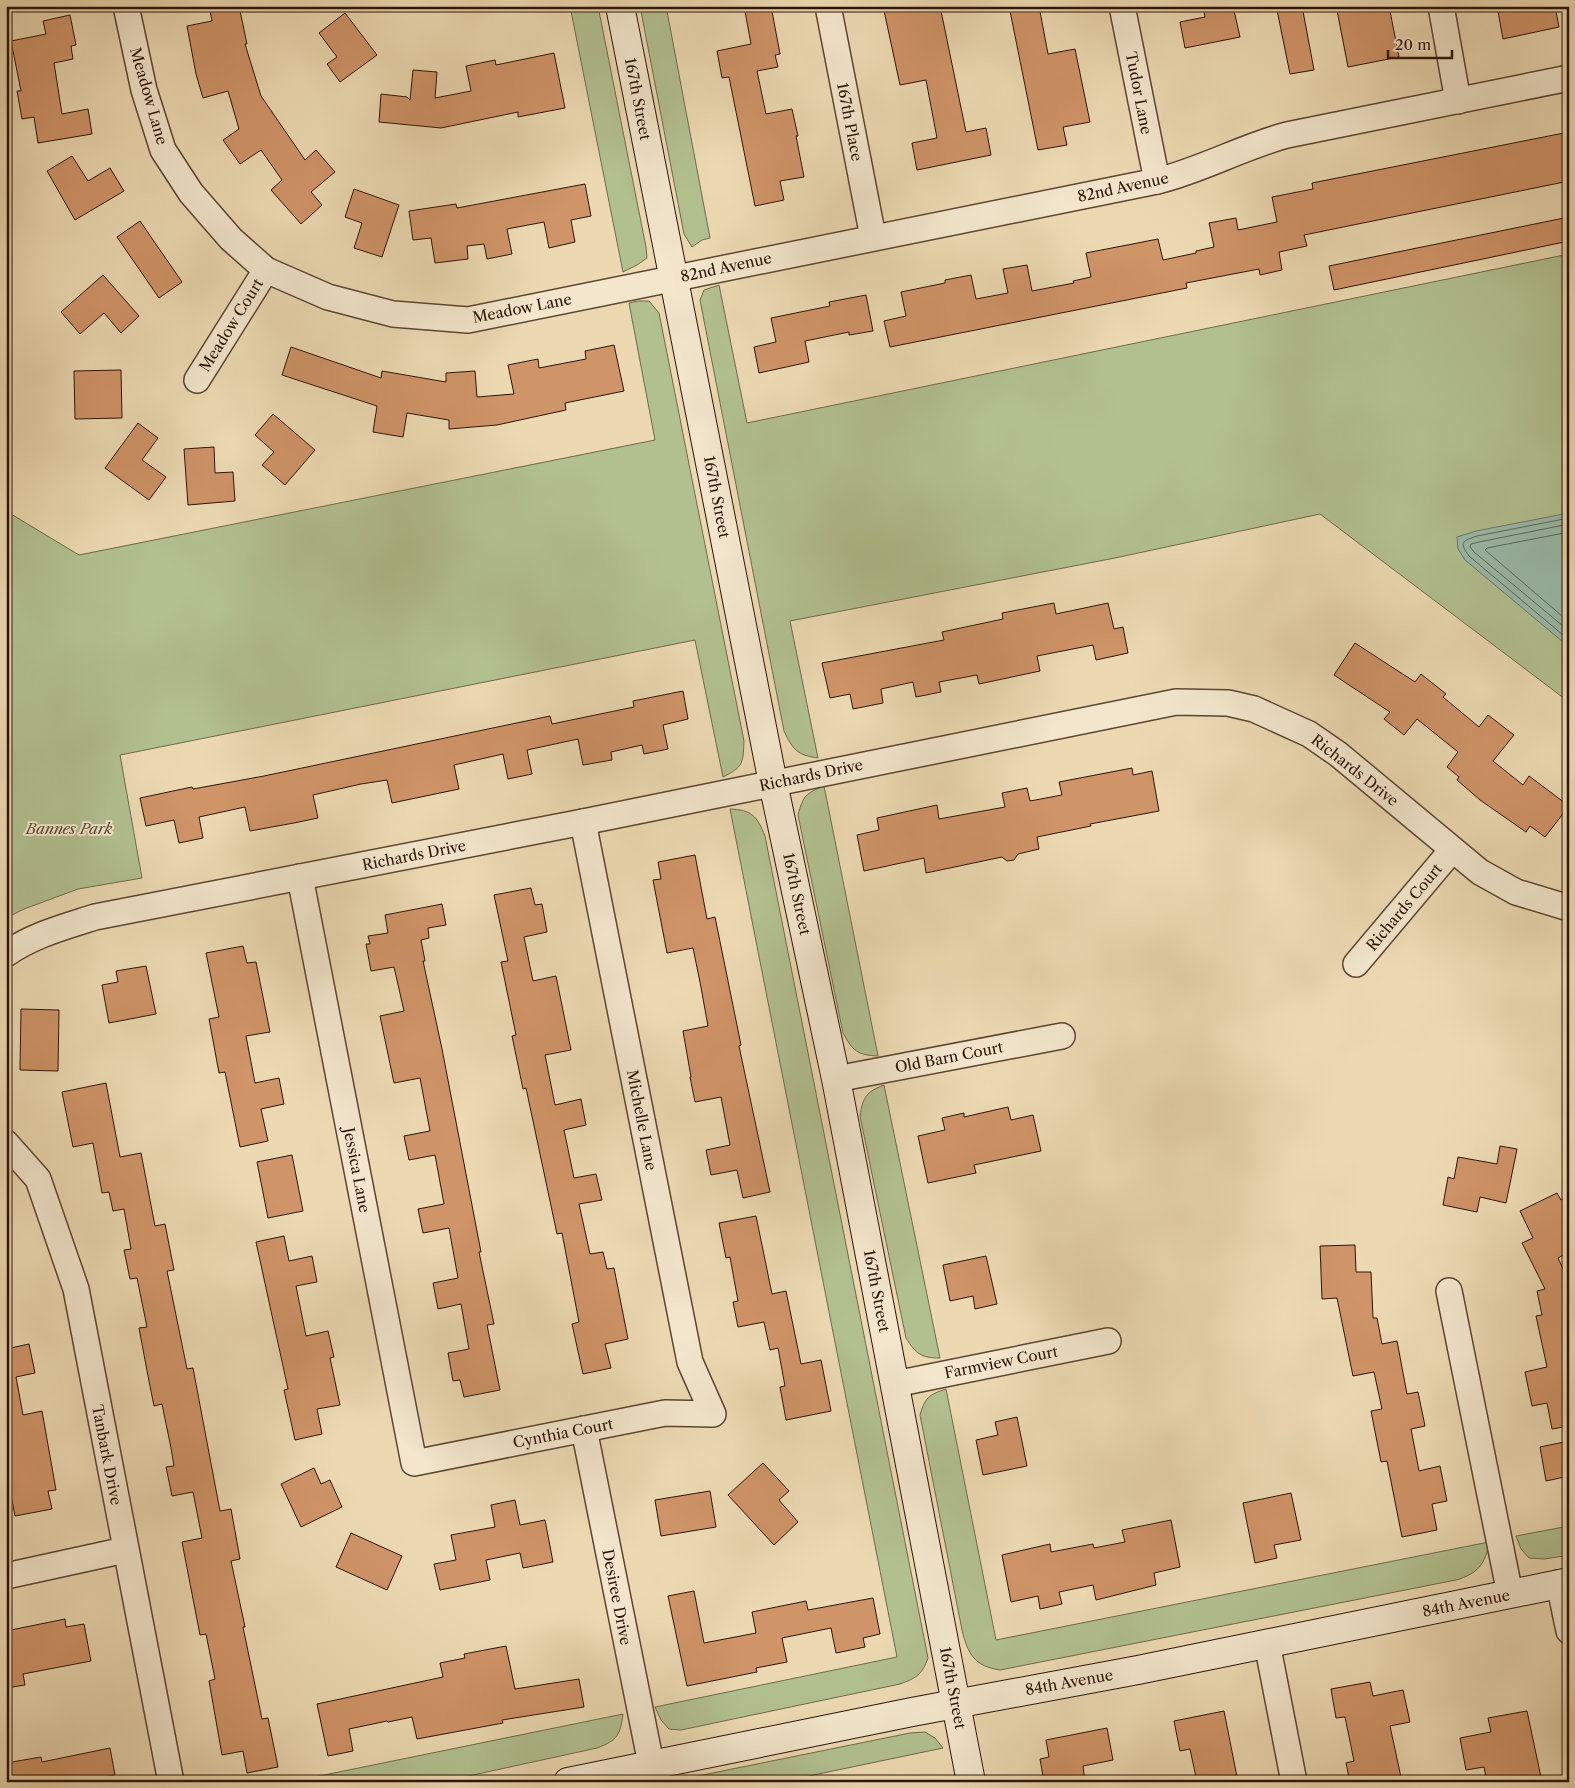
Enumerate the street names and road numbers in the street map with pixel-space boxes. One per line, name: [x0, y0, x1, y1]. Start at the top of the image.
street label: Meadow Lane: [126, 45, 172, 147]
street label: Tudor Lane: [1122, 50, 1156, 136]
street label: 167th Street: [621, 56, 655, 142]
street label: 167th Place: [833, 81, 867, 163]
street label: 82nd Avenue: [1076, 168, 1170, 206]
street label: 82nd Avenue: [679, 248, 773, 286]
street label: Meadow Court: [195, 274, 268, 375]
street label: Meadow Lane: [471, 289, 573, 327]
street label: 167th Street: [700, 454, 734, 540]
street label: Richards Drive: [1308, 730, 1402, 810]
street label: Richards Drive: [757, 755, 865, 795]
street label: Richards Drive: [360, 836, 468, 874]
street label: 167th Street: [779, 851, 815, 937]
street label: Richards Court: [1362, 859, 1446, 955]
street label: Old Barn Court: [893, 1037, 1005, 1077]
street label: Michelle Lane: [623, 1068, 661, 1172]
street label: Jessica Lane: [339, 1124, 375, 1214]
street label: 167th Street: [860, 1248, 894, 1334]
street label: Farmview Court: [943, 1342, 1060, 1382]
street label: Tanbark Drive: [88, 1403, 126, 1507]
street label: Cynthia Court: [511, 1414, 616, 1452]
street label: Desiree Drive: [598, 1547, 636, 1647]
street label: 84th Avenue: [1421, 1585, 1511, 1621]
street label: 167th Street: [936, 1645, 970, 1731]
street label: 84th Avenue: [1024, 1665, 1114, 1699]

